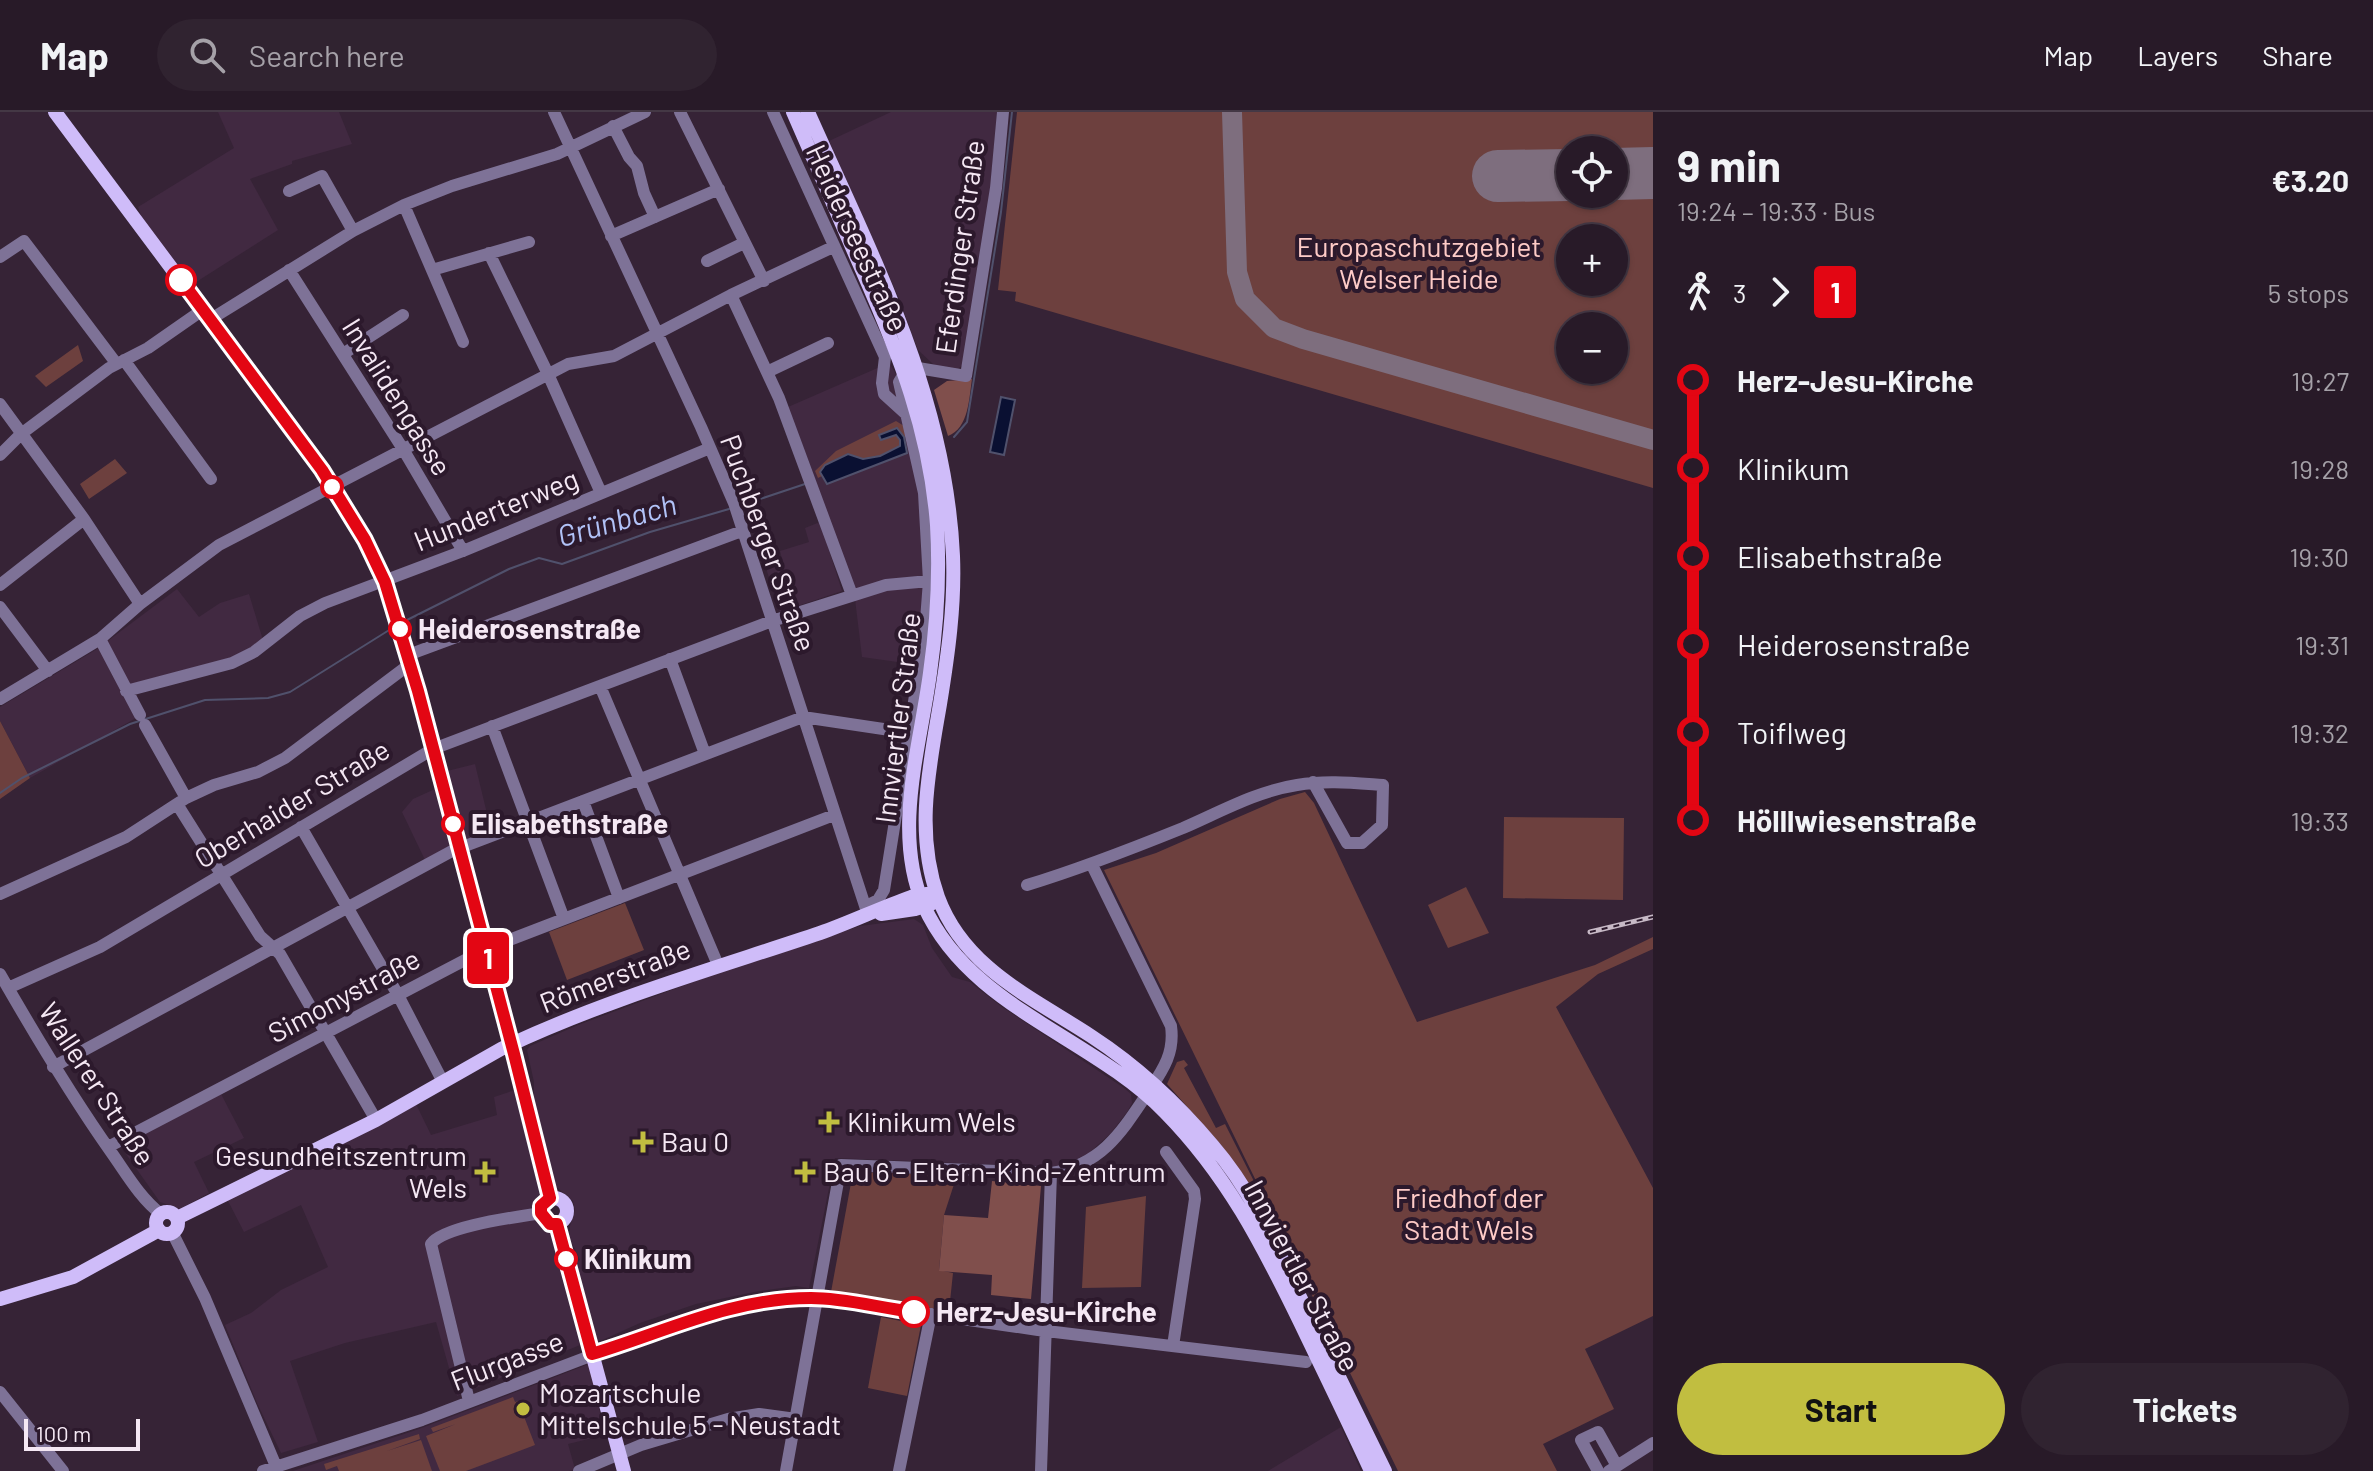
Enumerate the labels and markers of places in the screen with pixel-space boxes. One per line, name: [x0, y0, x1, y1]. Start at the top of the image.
unlabelled marker: [166, 265, 196, 295]
unlabelled marker: [321, 476, 343, 498]
place label: Heiderosenstraße: [418, 611, 641, 645]
marker: Heiderosenstraße: [389, 618, 411, 640]
place label: Elisabethstraße: [471, 806, 668, 840]
marker: Elisabethstraße: [442, 813, 464, 835]
place label: Klinikum Wels: [847, 1104, 1016, 1138]
marker: Klinikum Wels: [818, 1111, 840, 1133]
place label: Bau 0: [661, 1124, 729, 1158]
marker: Bau 0: [632, 1131, 654, 1153]
place label: Gesundheitszentrum Wels: [215, 1138, 467, 1204]
place label: Bau 6 - Eltern-Kind-Zentrum: [823, 1154, 1166, 1188]
marker: Gesundheitszentrum Wels: [474, 1161, 496, 1183]
marker: Bau 6 - Eltern-Kind-Zentrum: [794, 1161, 816, 1183]
place label: Klinikum: [584, 1241, 692, 1275]
marker: Klinikum: [555, 1248, 577, 1270]
place label: Herz-Jesu-Kirche: [936, 1294, 1157, 1328]
marker: Herz-Jesu-Kirche: [899, 1297, 929, 1327]
place label: Mozartschule Mittelschule 5 - Neustadt: [539, 1375, 842, 1441]
marker: Mozartschule Mittelschule 5 - Neustadt: [514, 1400, 532, 1418]

